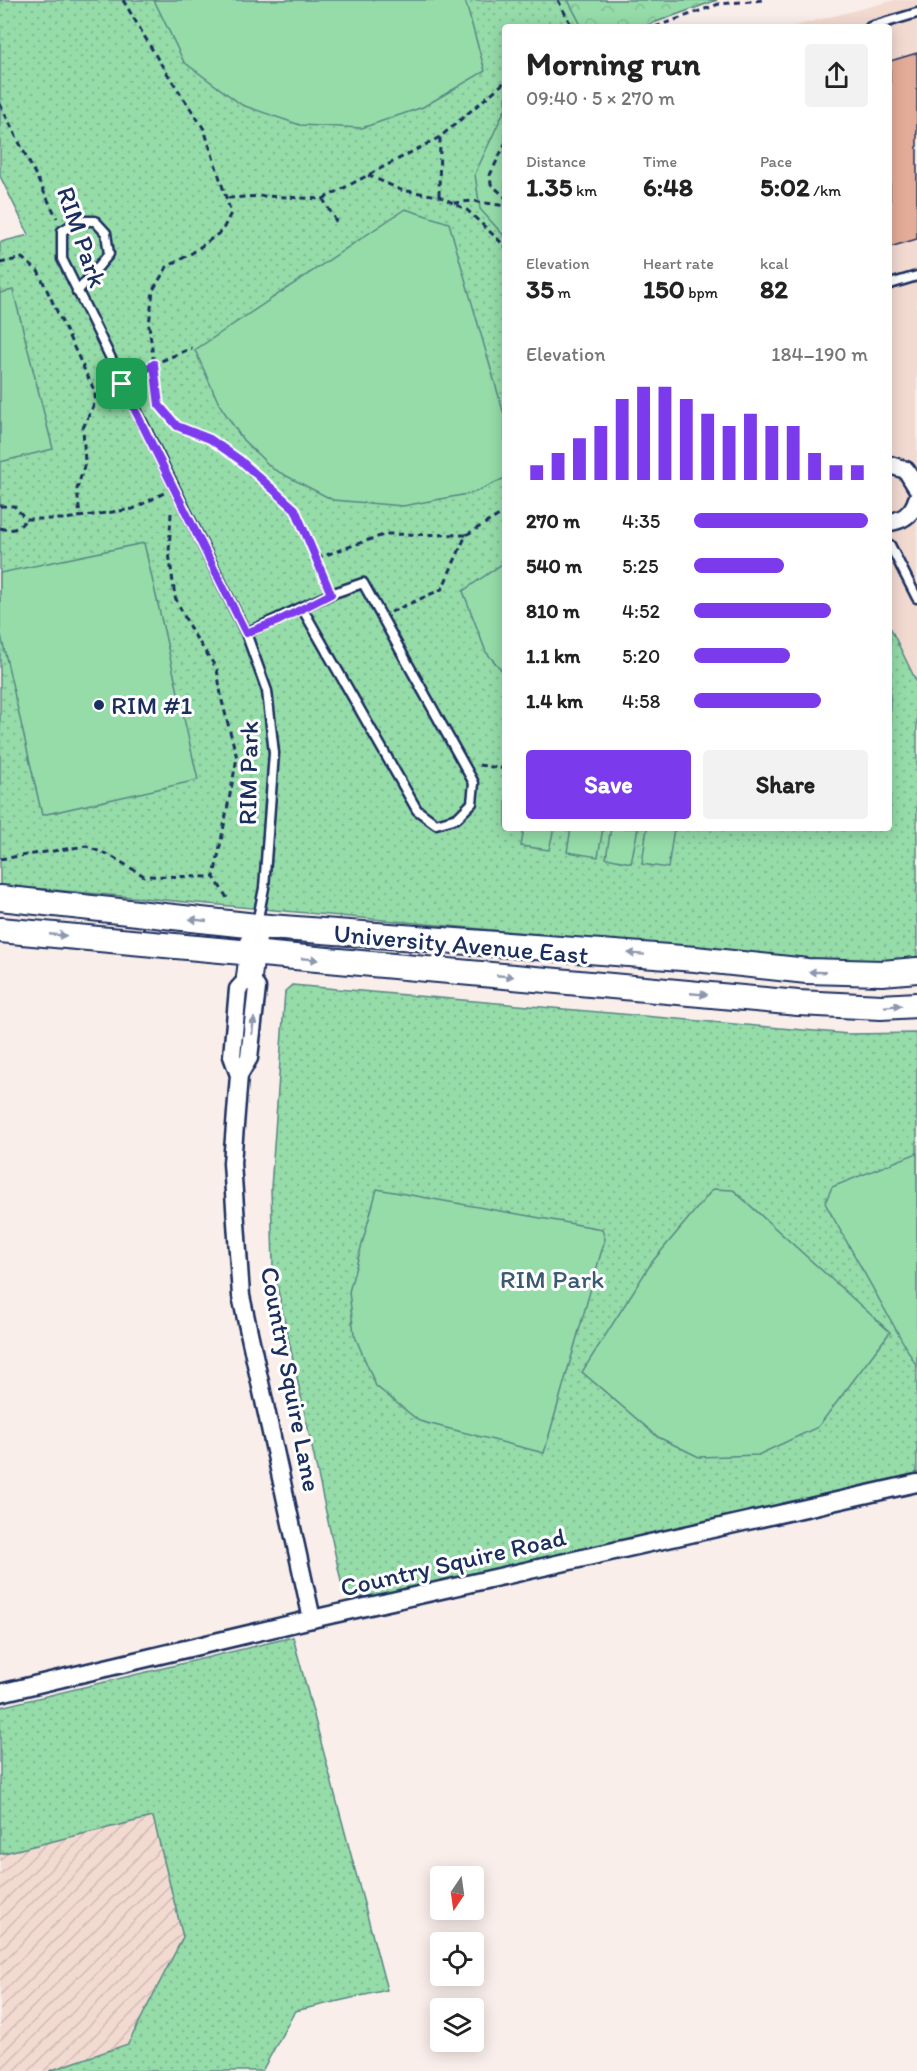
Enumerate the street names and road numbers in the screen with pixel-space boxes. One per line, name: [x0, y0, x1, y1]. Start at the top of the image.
street label: RIM Park: [50, 182, 114, 292]
street label: RIM Park: [231, 720, 265, 826]
street label: University Avenue East: [332, 917, 590, 971]
street label: Country Squire Lane: [254, 1264, 328, 1494]
street label: Country Squire Road: [337, 1520, 570, 1604]

